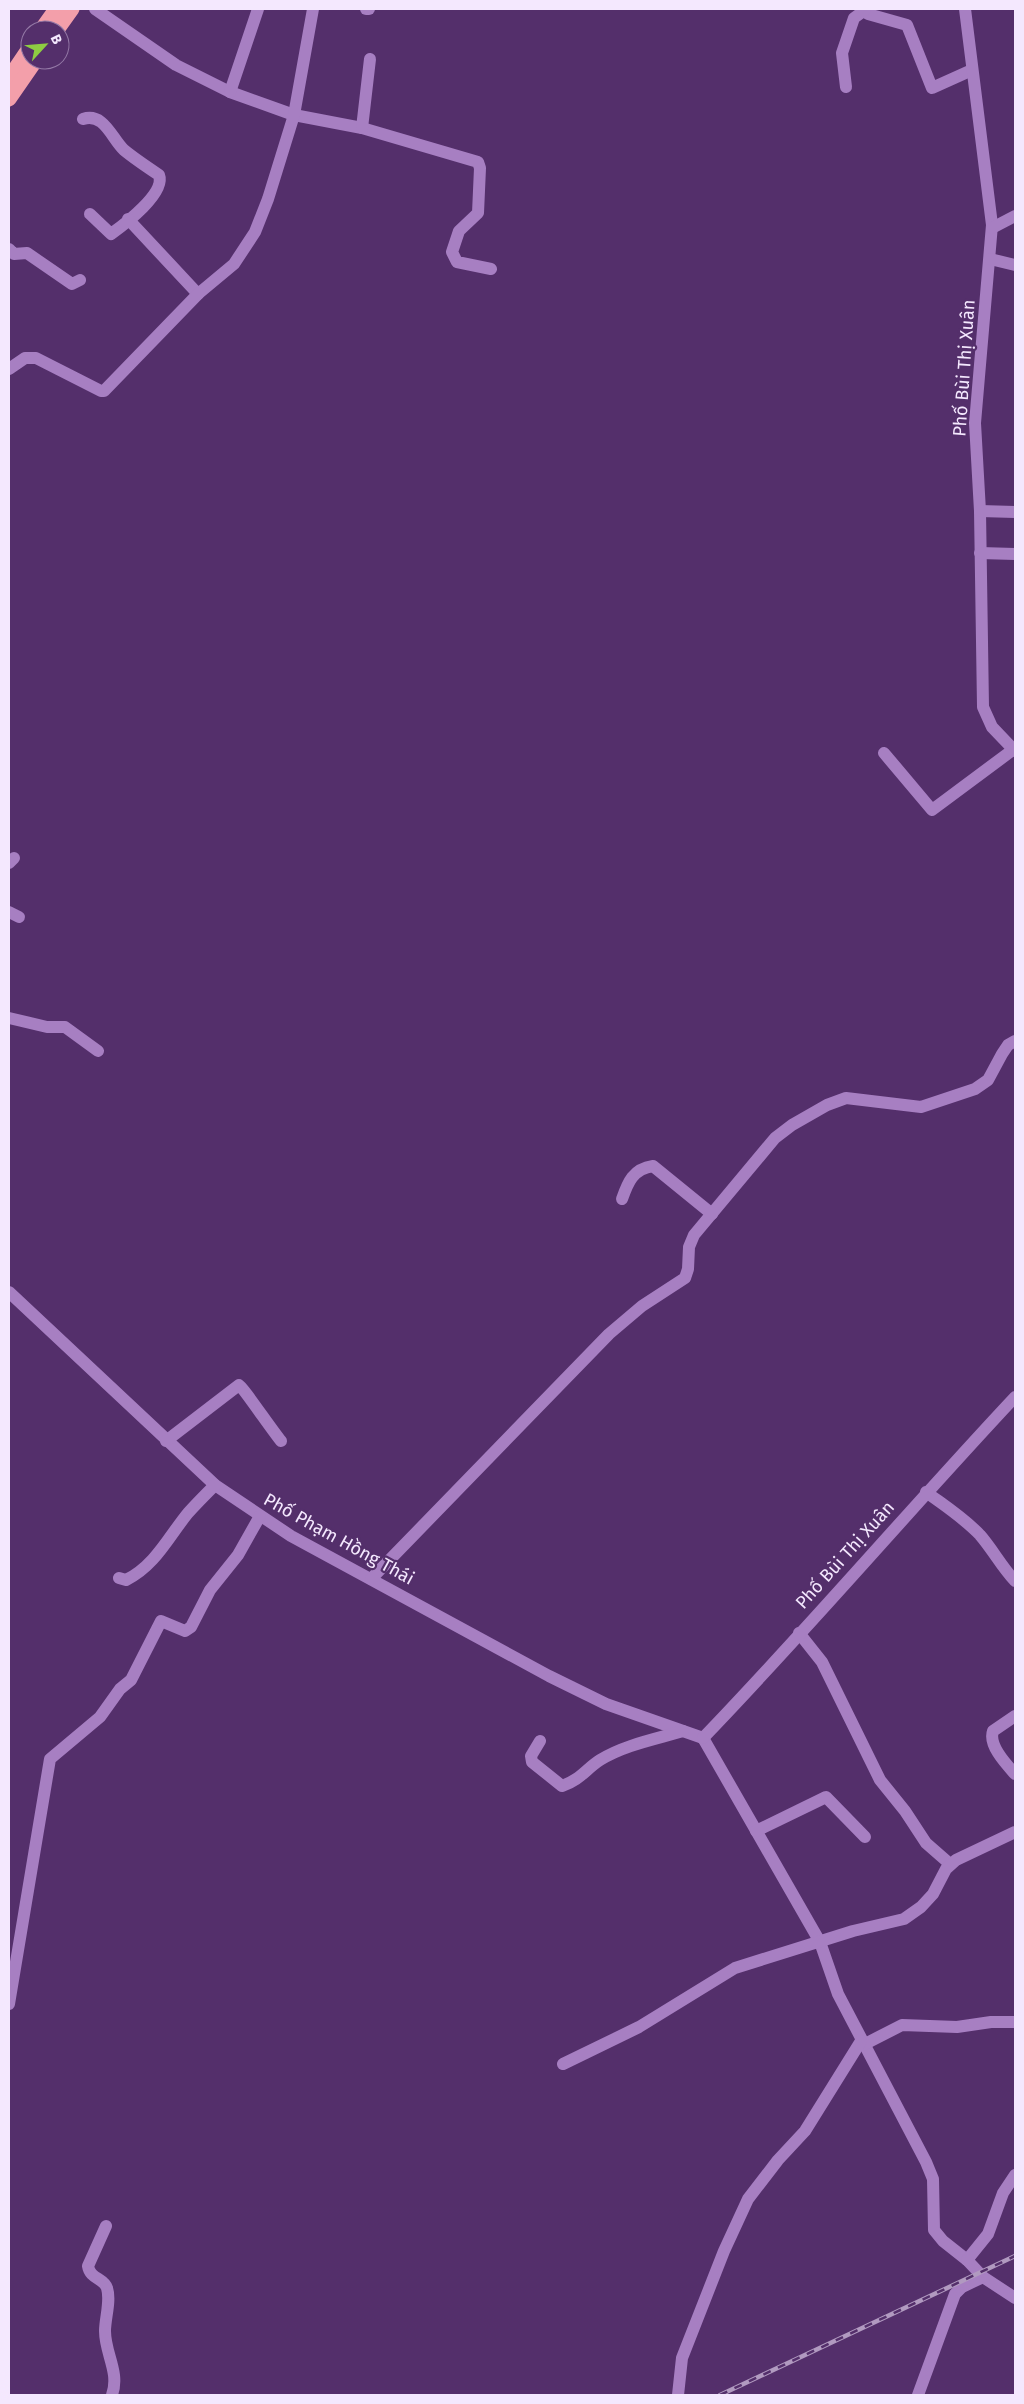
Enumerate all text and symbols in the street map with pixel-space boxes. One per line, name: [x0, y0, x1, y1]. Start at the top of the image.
north arrow: [20, 20, 70, 70]
text: B: [47, 32, 66, 47]
street label: Phố Bùi Thị Xuân: [948, 299, 980, 437]
street label: Phố Phạm Hồng Thái: [260, 1488, 418, 1590]
street label: Phố Bùi Thị Xuân: [791, 1497, 899, 1613]

